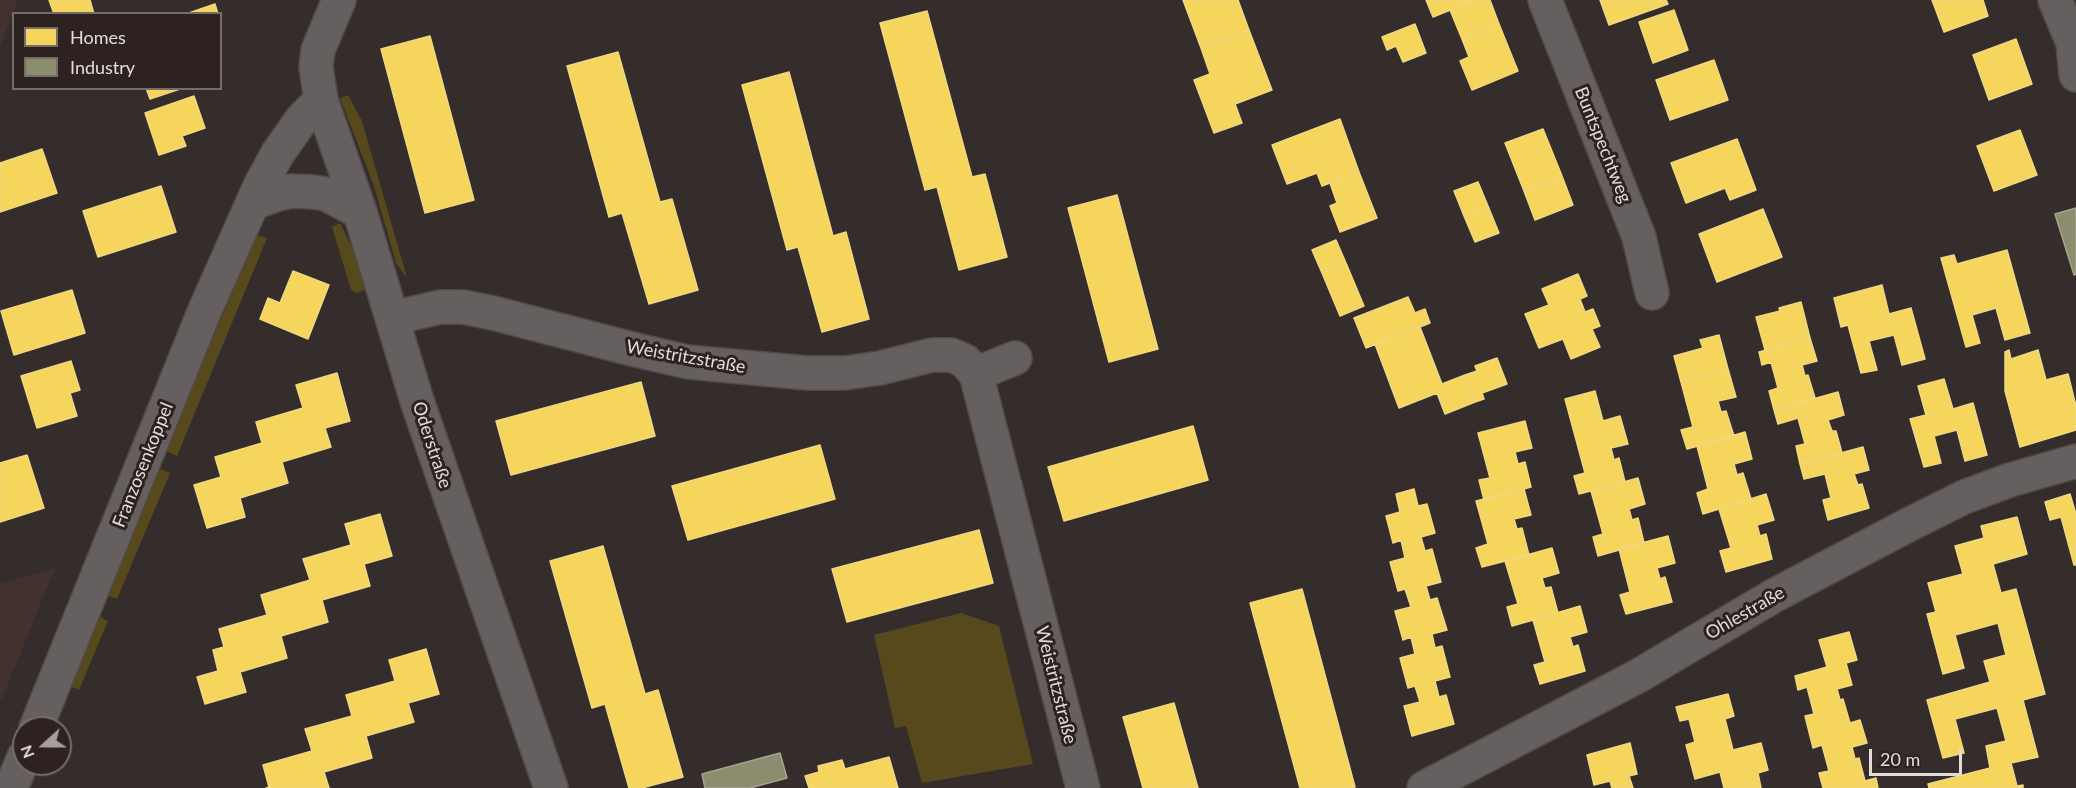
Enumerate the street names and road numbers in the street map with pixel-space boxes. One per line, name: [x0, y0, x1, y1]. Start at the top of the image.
street label: Buntspechtweg: [1570, 84, 1636, 206]
street label: Weistritzstraße: [625, 336, 747, 378]
street label: Franzosenkoppel: [108, 399, 178, 531]
street label: Oderstraße: [408, 399, 456, 491]
street label: Ohlestraße: [1702, 582, 1788, 644]
street label: Weistritzstraße: [1031, 624, 1081, 746]

